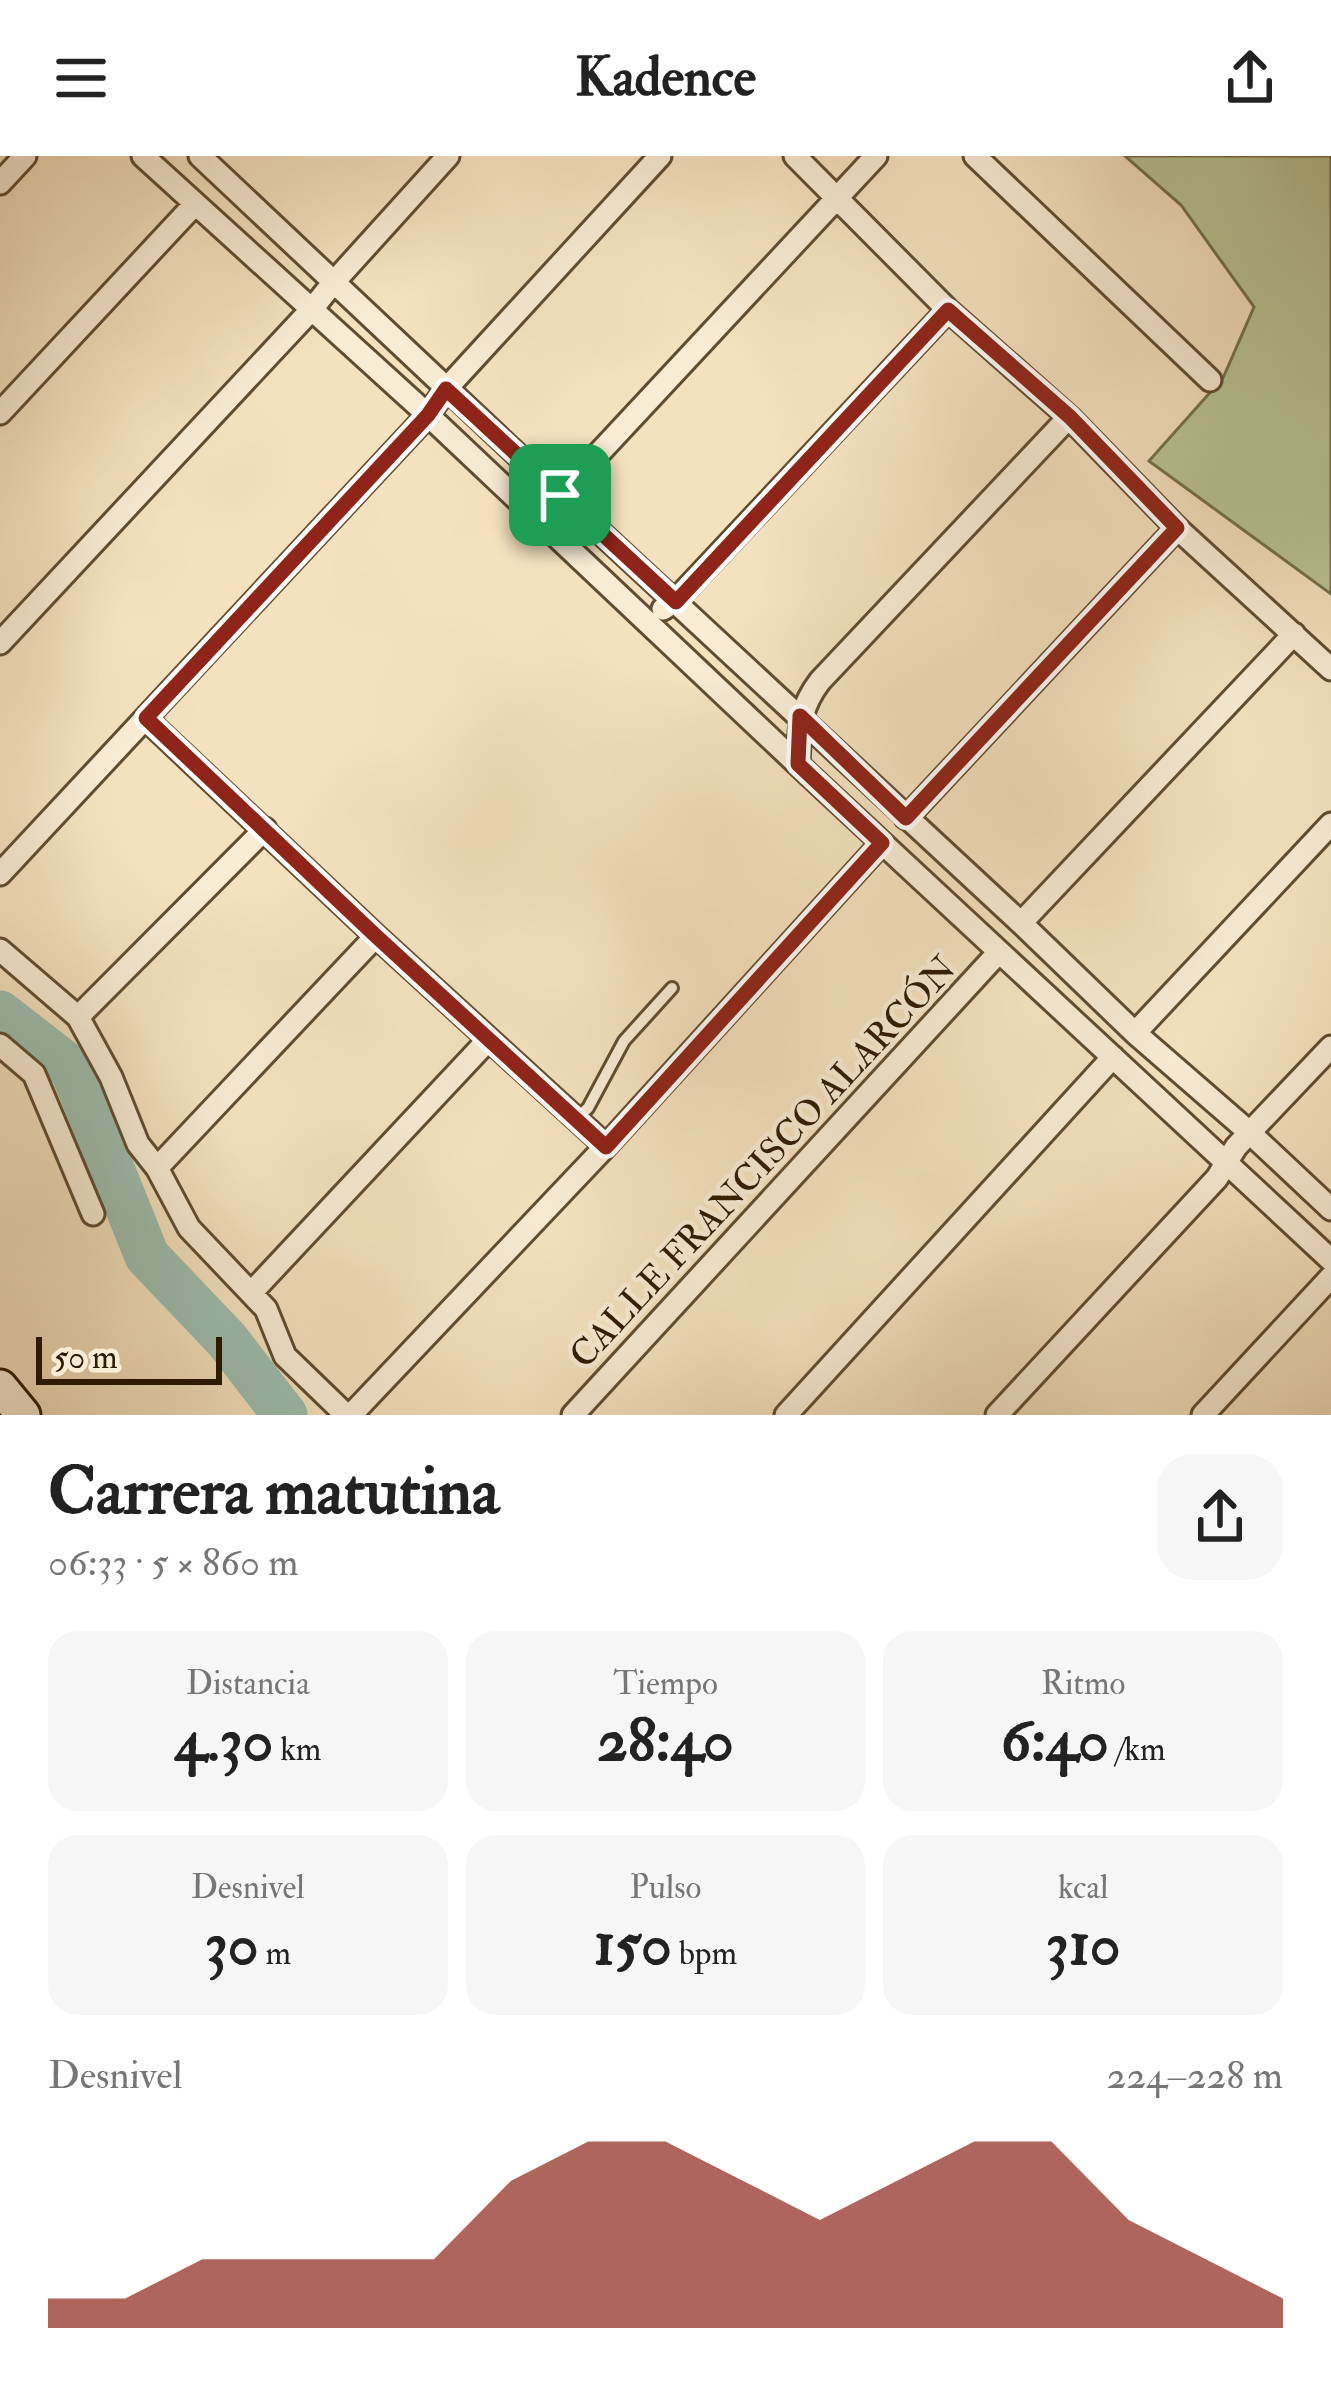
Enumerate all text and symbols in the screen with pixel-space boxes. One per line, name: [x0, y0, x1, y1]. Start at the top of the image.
text: Kadence: [575, 44, 756, 112]
icon: menu: [48, 45, 114, 111]
icon: share: [1217, 45, 1283, 111]
pin: [509, 444, 611, 546]
icon: arrive: [527, 462, 593, 528]
street label: CALLE FRANCISCO ALARCÓN: [559, 945, 967, 1377]
scale bar: [36, 1331, 222, 1384]
text: 50 m: [54, 1337, 118, 1378]
text: Carrera matutina: [48, 1451, 499, 1534]
button: share: [1157, 1454, 1283, 1580]
text: 06:33 · 5 × 860 m: [48, 1538, 298, 1587]
text: Distancia: [186, 1663, 310, 1704]
text: Tiempo: [613, 1663, 718, 1704]
text: Ritmo: [1041, 1663, 1125, 1704]
text: 4.30: [174, 1704, 273, 1779]
text: 28:40: [597, 1704, 734, 1779]
text: 6:40: [1001, 1704, 1109, 1779]
text: km: [273, 1729, 321, 1770]
text: /km: [1109, 1729, 1166, 1770]
text: Desnivel: [191, 1867, 305, 1908]
text: Pulso: [629, 1867, 702, 1908]
text: kcal: [1058, 1867, 1108, 1908]
text: 30: [205, 1908, 258, 1983]
text: 150: [594, 1908, 672, 1983]
text: 310: [1046, 1908, 1121, 1983]
text: m: [258, 1933, 291, 1974]
text: bpm: [672, 1933, 737, 1974]
text: Desnivel: [48, 2051, 183, 2100]
text: 224–228 m: [1106, 2051, 1283, 2100]

